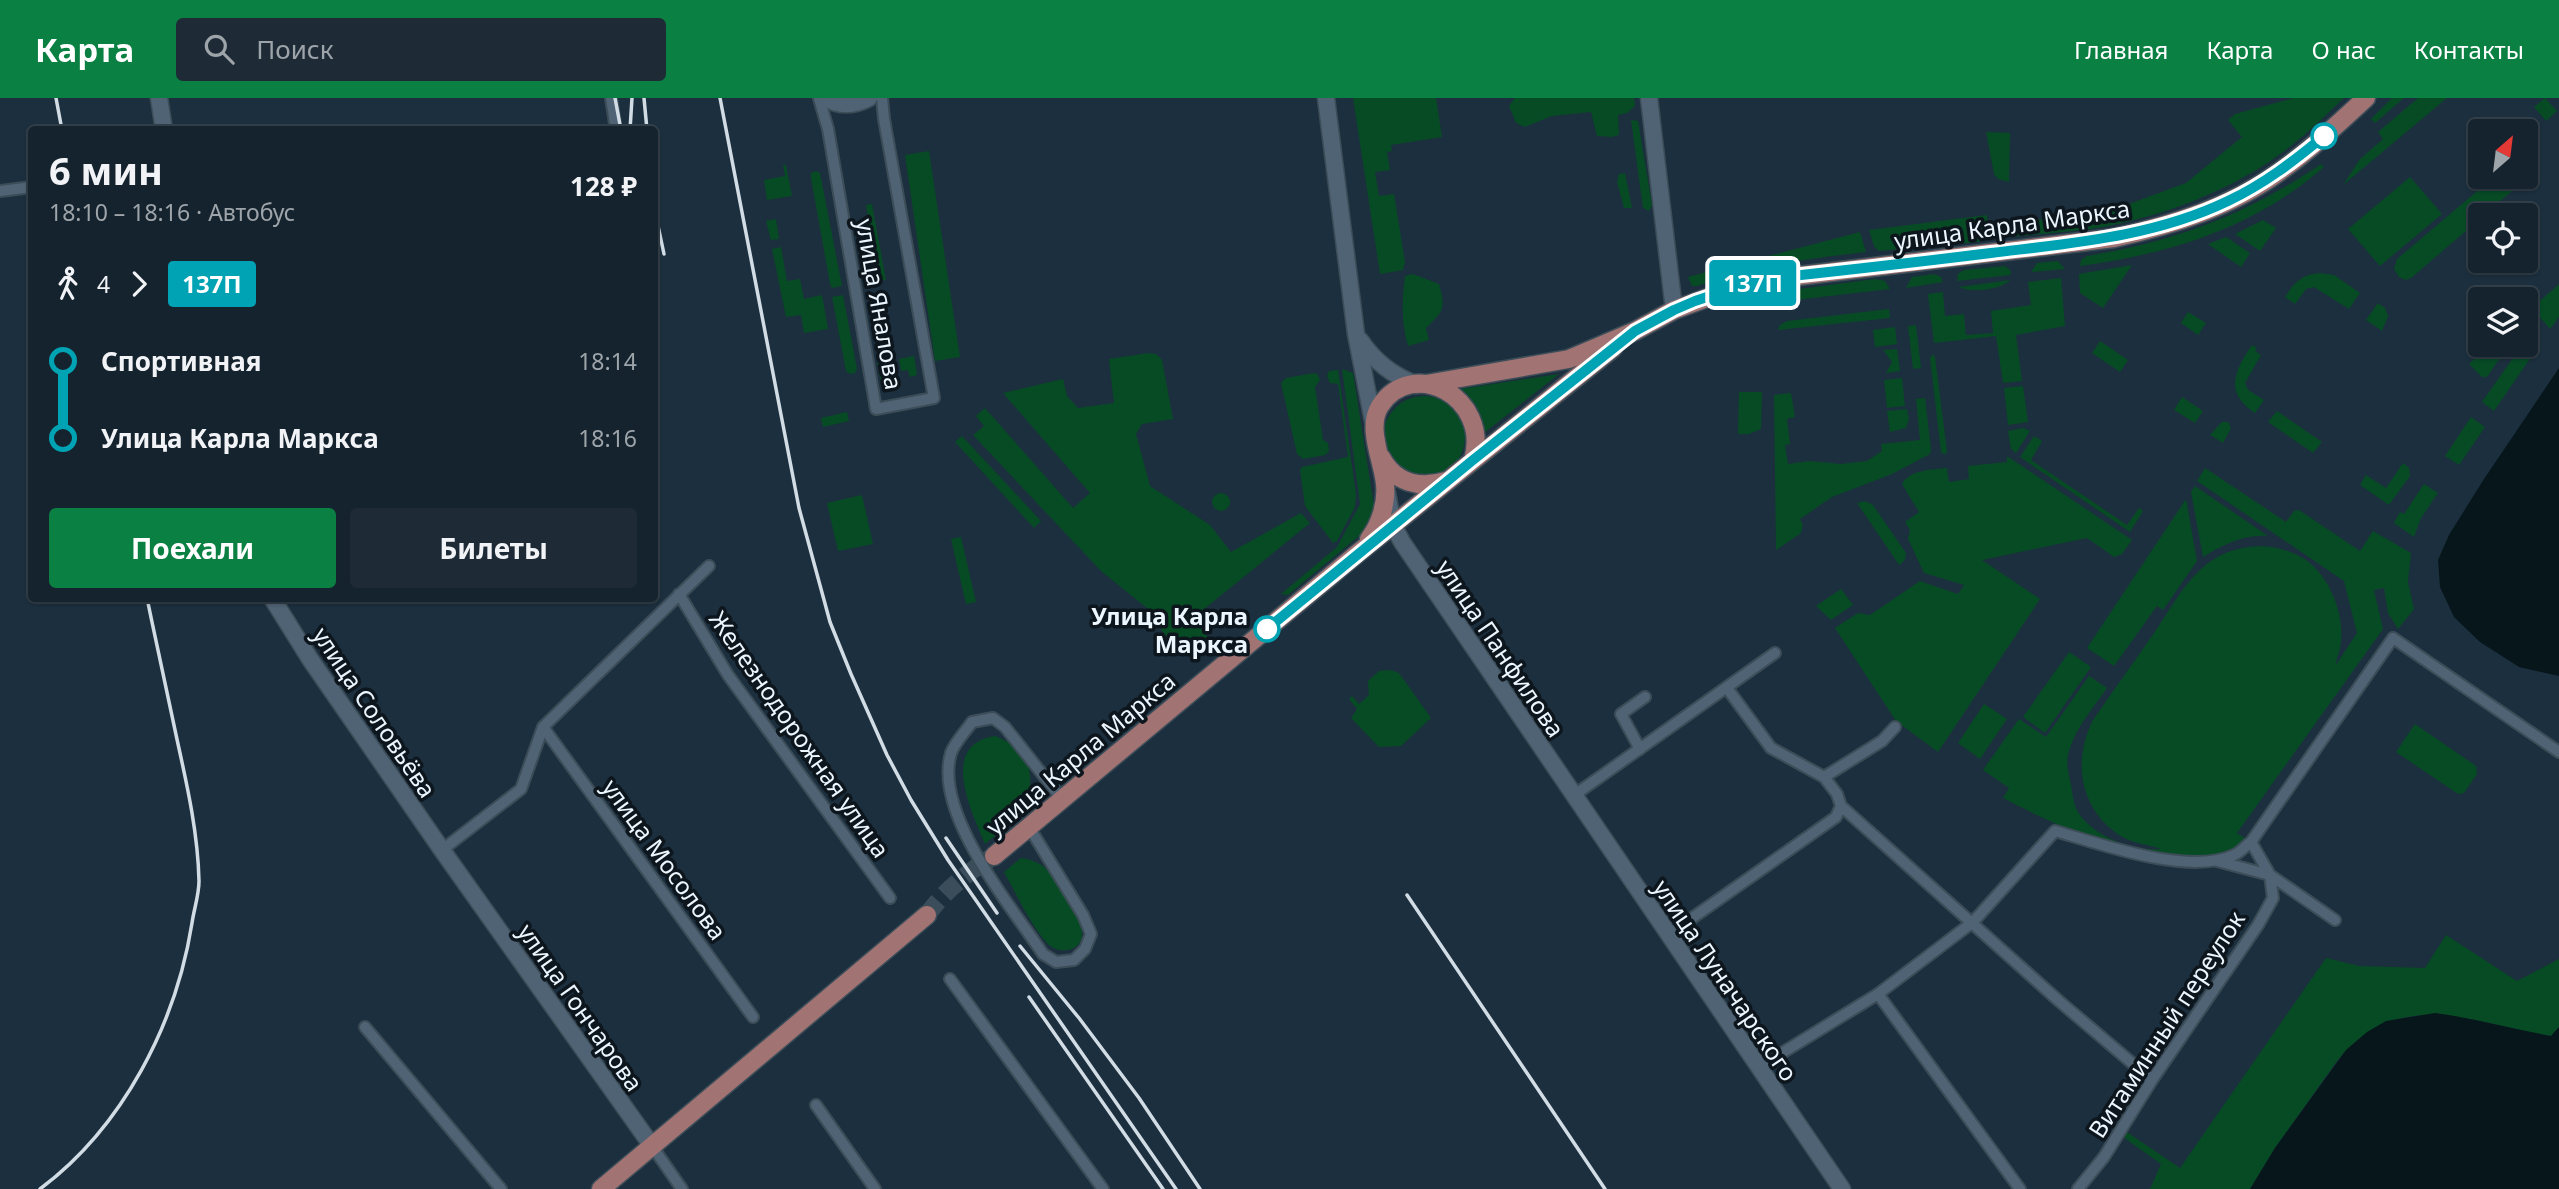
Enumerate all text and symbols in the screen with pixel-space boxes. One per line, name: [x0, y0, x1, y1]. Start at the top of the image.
search box: [176, 18, 666, 81]
text: Карта: [35, 27, 134, 72]
icon: search: [200, 30, 238, 68]
text: Поиск: [256, 31, 333, 67]
text: Главная: [2074, 33, 2168, 66]
text: Карта: [2206, 33, 2273, 66]
text: О нас: [2311, 33, 2376, 66]
text: Контакты: [2414, 33, 2524, 66]
north arrow: [2468, 119, 2538, 189]
map controls: [2468, 119, 2538, 357]
unlabelled marker: [2311, 123, 2337, 149]
text: 6 мин: [49, 144, 163, 196]
text: 128 ₽: [570, 168, 637, 204]
street label: улица Карла Маркса: [1892, 191, 2132, 257]
text: 18:10 – 18:16 · Автобус: [49, 196, 295, 228]
button: locate: [2468, 203, 2538, 273]
street label: улица Яналова: [849, 216, 911, 392]
line badge: 137П: [1704, 260, 1802, 306]
icon: walk: [49, 265, 87, 303]
icon: forward: [120, 265, 158, 303]
text: 137П: [1723, 266, 1783, 299]
text: 137П: [182, 267, 242, 300]
text: 4: [97, 268, 110, 300]
button: layers: [2468, 287, 2538, 357]
text: Спортивная: [101, 343, 262, 379]
text: 18:14: [578, 345, 637, 377]
text: Улица Карла Маркса: [101, 420, 379, 456]
text: 18:16: [578, 422, 637, 454]
button: Поехали: [49, 508, 336, 588]
button: Билеты: [350, 508, 637, 588]
street label: улица Панфилова: [1429, 553, 1573, 743]
place label: Улица Карла Маркса: [1091, 599, 1248, 660]
street label: Железнодорожная улица: [702, 604, 898, 864]
marker: Улица Карла Маркса: [1254, 616, 1280, 642]
street label: улица Соловьёва: [306, 620, 444, 804]
street label: улица Карла Маркса: [978, 664, 1182, 842]
street label: улица Мосолова: [595, 772, 735, 946]
street label: улица Луначарского: [1646, 873, 1806, 1087]
street label: Витаминный переулок: [2080, 904, 2252, 1144]
street label: улица Гончарова: [511, 917, 651, 1097]

